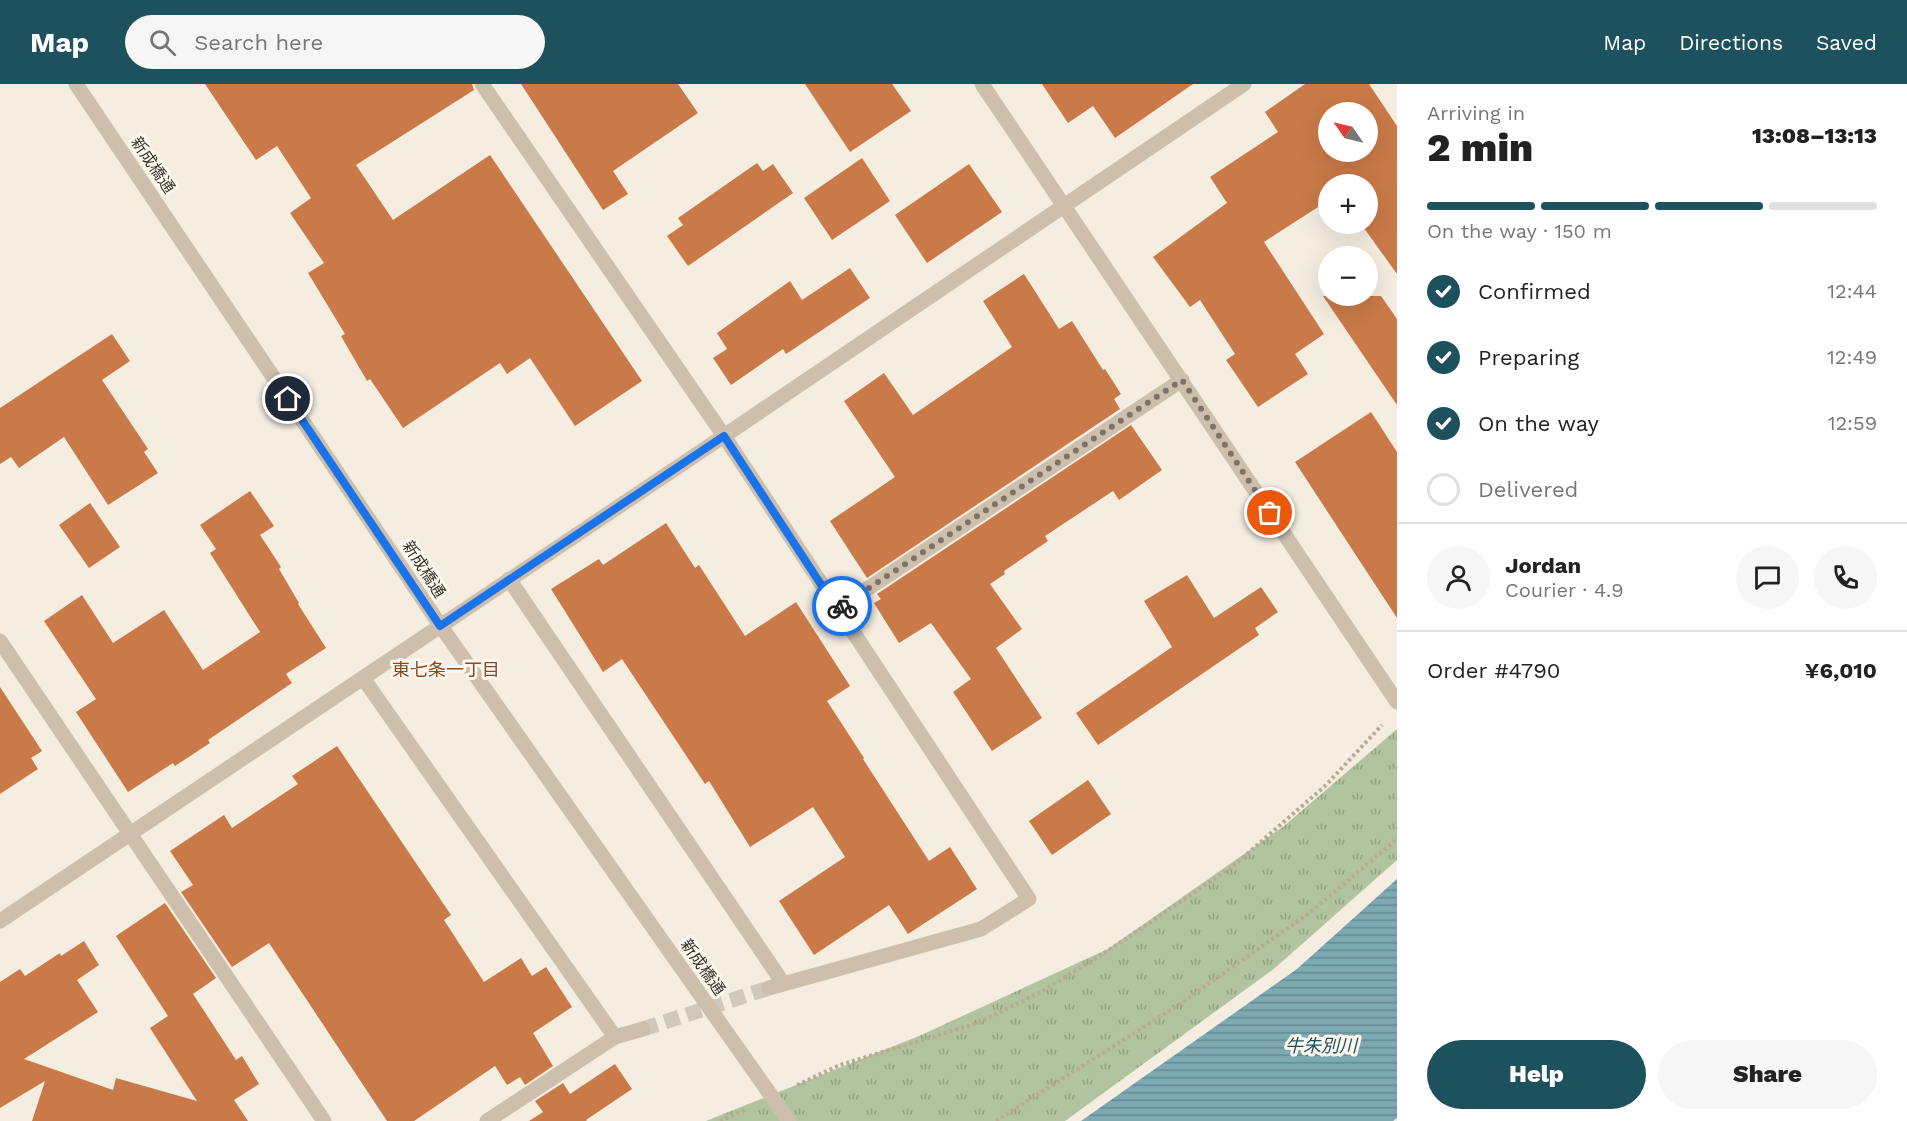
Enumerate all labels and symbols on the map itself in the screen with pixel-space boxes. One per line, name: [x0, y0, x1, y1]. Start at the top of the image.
north arrow: [1318, 102, 1378, 162]
street label: 新成橋通: [127, 133, 179, 197]
pin: [262, 373, 313, 424]
pin: [1244, 487, 1295, 538]
street label: 新成橋通: [399, 537, 449, 601]
courier: [812, 576, 872, 636]
district label: 東七条一丁目: [392, 659, 500, 680]
street label: 新成橋通: [677, 935, 729, 999]
water label: 牛朱別川: [1285, 1035, 1359, 1056]

